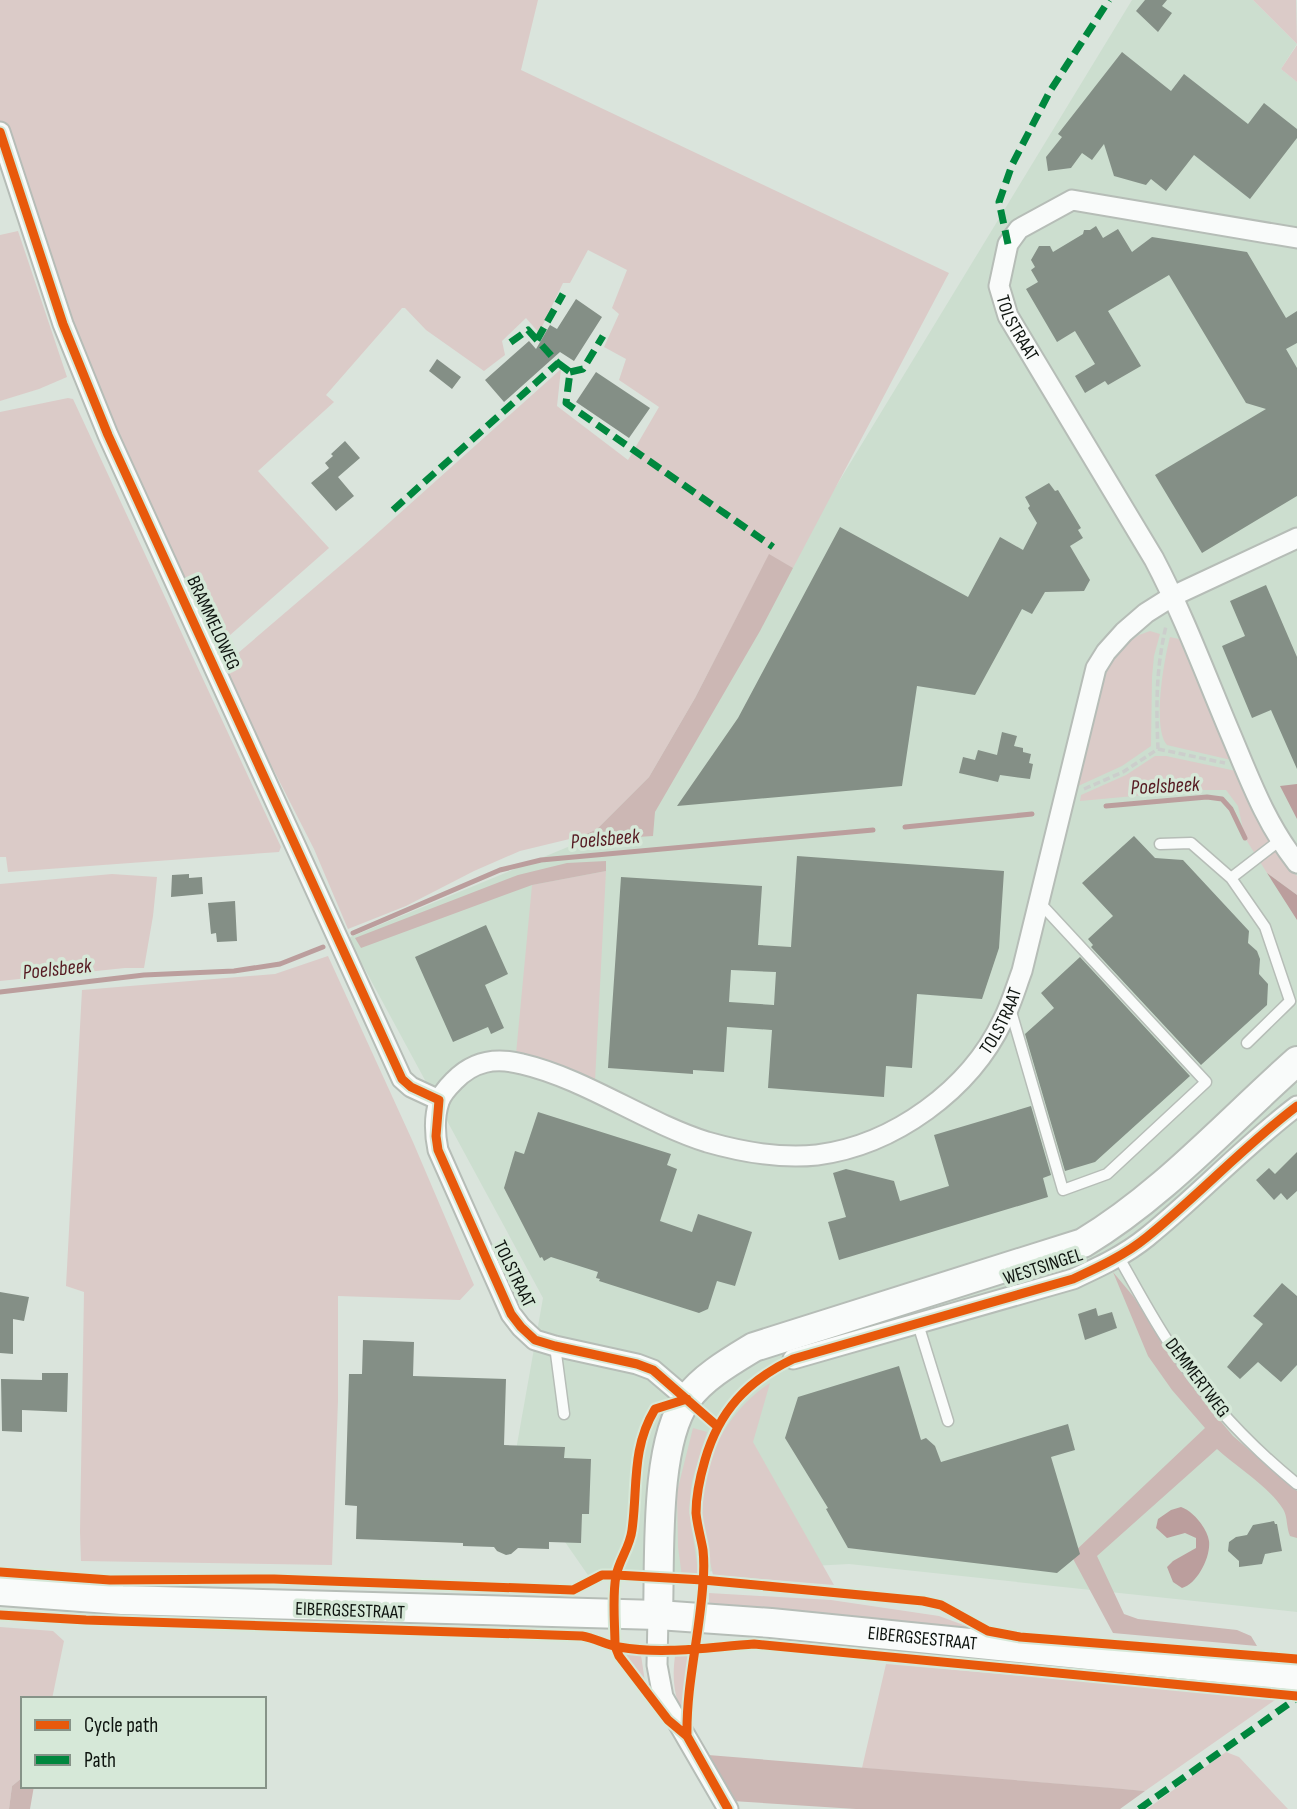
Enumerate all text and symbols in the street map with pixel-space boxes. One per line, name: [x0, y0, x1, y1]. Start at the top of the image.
street label: TOLSTRAAT: [991, 292, 1044, 365]
street label: BRAMMELOWEG: [181, 572, 245, 674]
water label: Poelsbeek: [1130, 772, 1201, 800]
water label: Poelsbeek: [569, 823, 642, 854]
water label: Poelsbeek: [21, 953, 94, 985]
street label: TOLSTRAAT: [975, 984, 1027, 1059]
street label: TOLSTRAAT: [488, 1237, 540, 1311]
street label: WESTSINGEL: [1001, 1243, 1085, 1291]
street label: DEMMERTWEG: [1160, 1334, 1234, 1422]
street label: EIBERGSESTRAAT: [295, 1598, 406, 1624]
street label: EIBERGSESTRAAT: [867, 1621, 979, 1655]
legend: [21, 1697, 266, 1788]
text: Cycle path: [84, 1713, 158, 1738]
text: Path: [84, 1748, 116, 1773]

